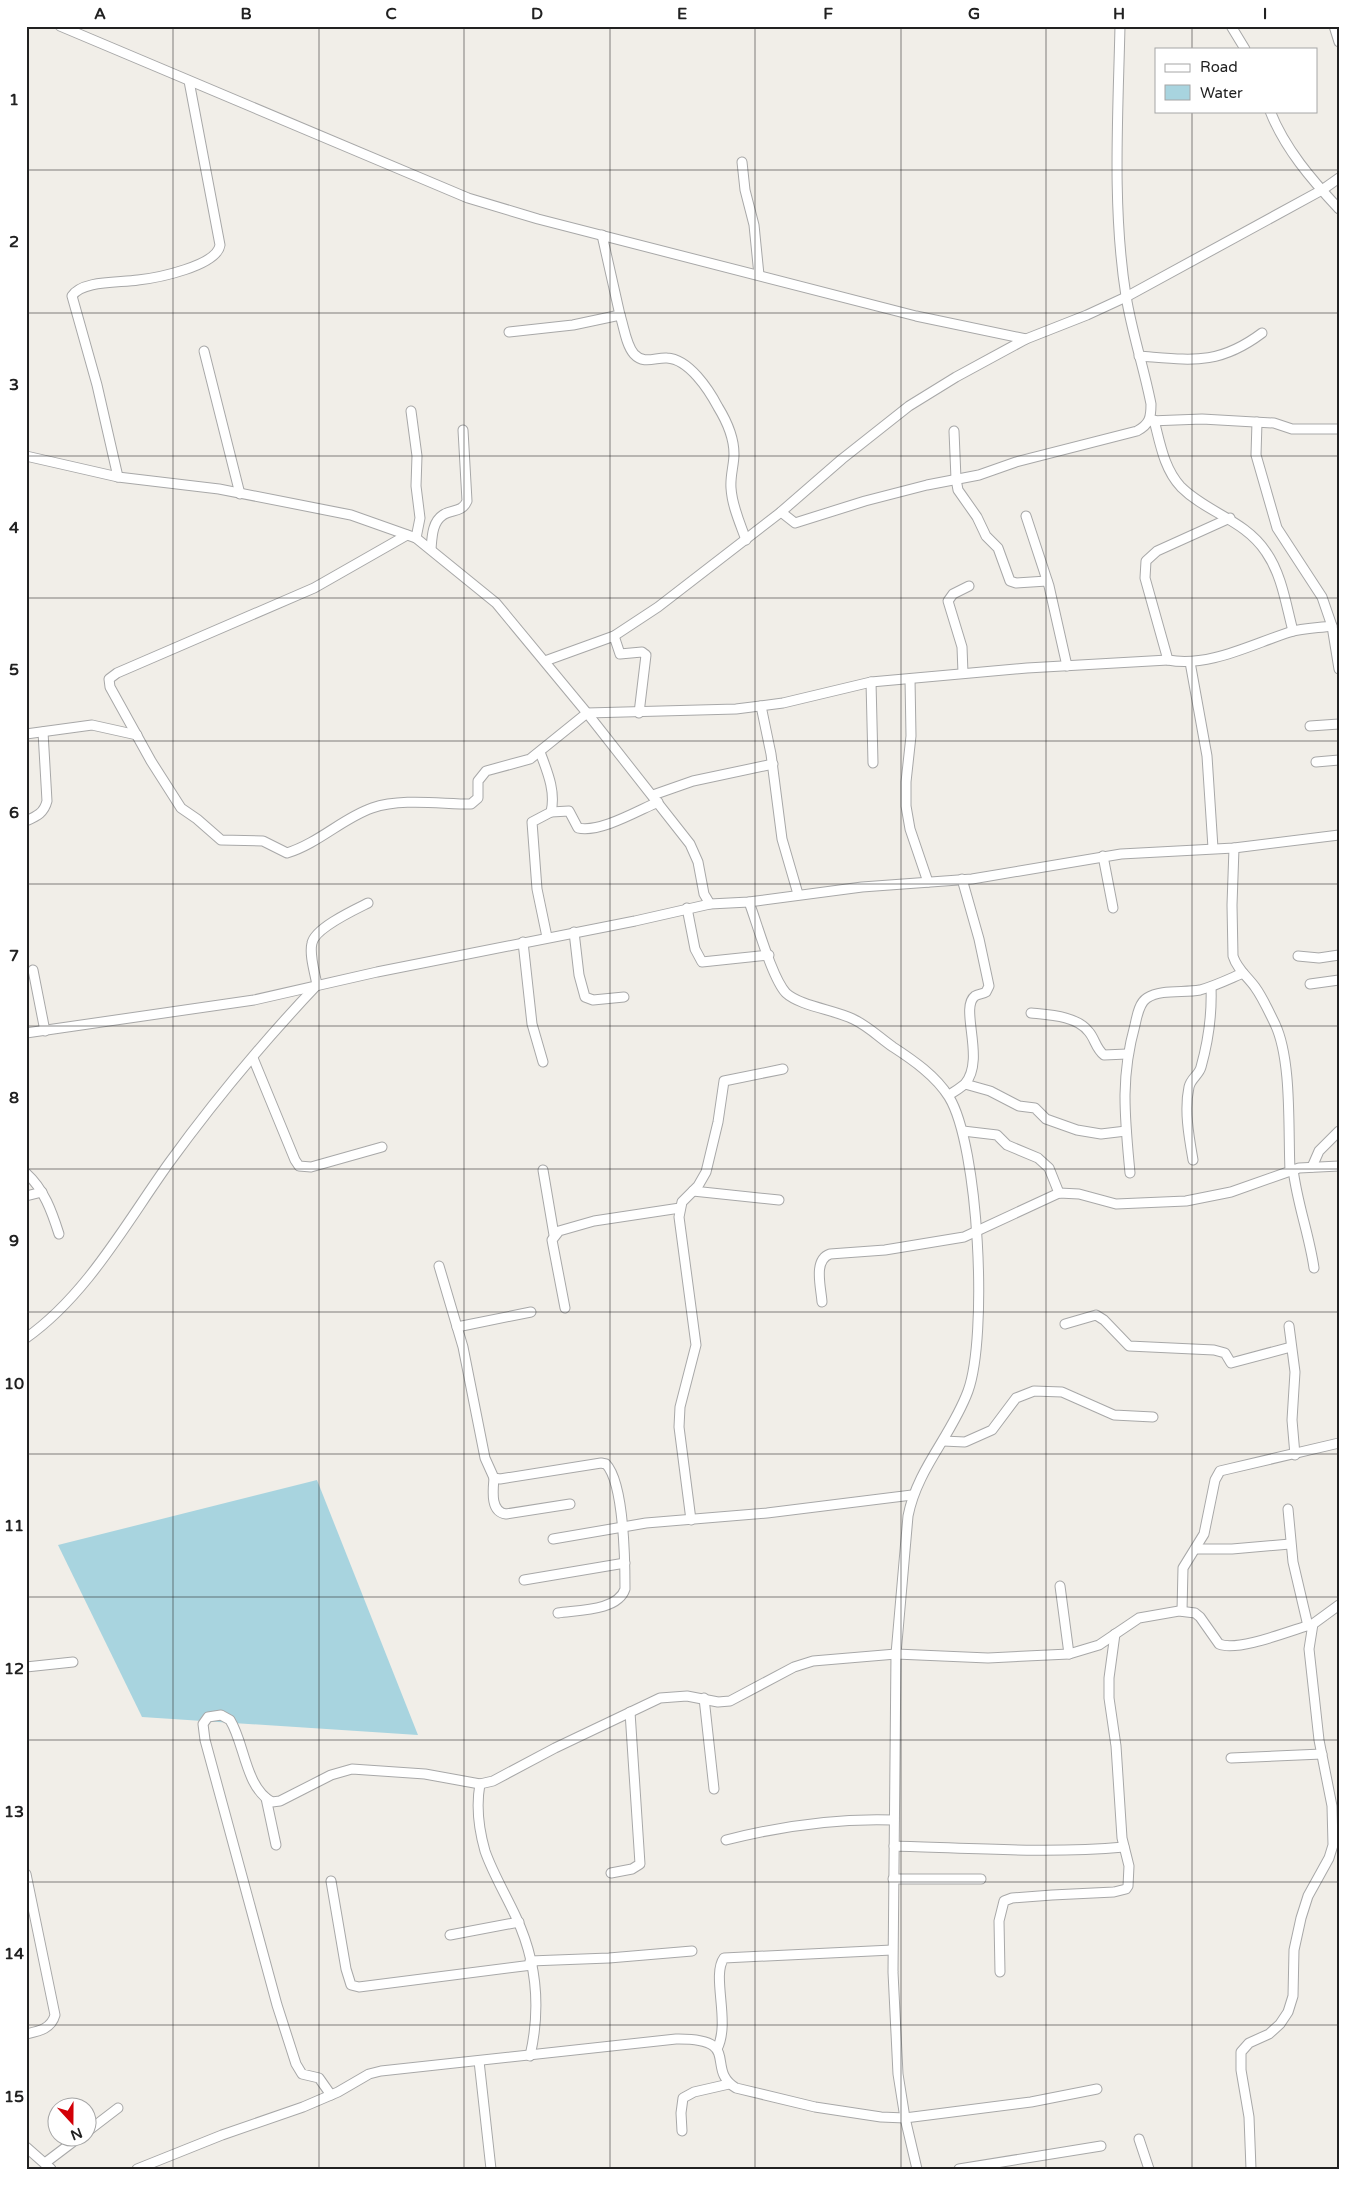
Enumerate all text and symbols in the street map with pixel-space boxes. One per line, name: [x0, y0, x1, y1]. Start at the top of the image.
text: A: [94, 4, 106, 24]
text: B: [240, 4, 252, 24]
text: C: [385, 4, 397, 24]
text: D: [531, 4, 543, 24]
text: E: [677, 4, 687, 24]
text: F: [823, 4, 833, 24]
text: G: [968, 4, 980, 24]
text: H: [1113, 4, 1125, 24]
text: I: [1263, 4, 1267, 24]
legend: [1155, 48, 1318, 112]
text: Road: [1200, 58, 1238, 76]
text: Water: [1200, 84, 1243, 102]
text: 1: [9, 90, 19, 110]
text: 2: [9, 232, 19, 252]
text: 3: [9, 375, 19, 395]
text: 4: [9, 518, 19, 538]
text: 5: [9, 660, 19, 680]
text: 6: [9, 803, 19, 823]
text: 7: [9, 946, 19, 966]
text: 8: [9, 1088, 19, 1108]
text: 9: [9, 1231, 19, 1251]
text: 10: [4, 1374, 24, 1394]
text: 11: [4, 1516, 24, 1536]
text: 12: [4, 1659, 24, 1679]
text: 13: [4, 1802, 24, 1822]
text: 14: [4, 1944, 24, 1964]
text: 15: [4, 2087, 24, 2107]
north arrow: [48, 2098, 98, 2148]
text: N: [68, 2124, 85, 2144]

